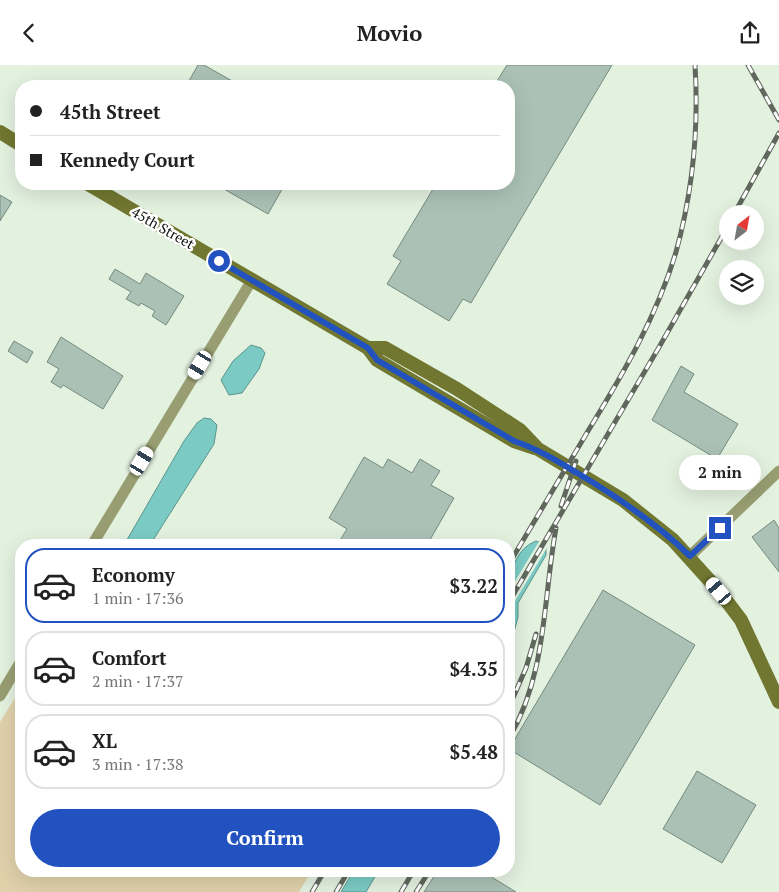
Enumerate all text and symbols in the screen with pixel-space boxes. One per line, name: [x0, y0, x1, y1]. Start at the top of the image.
text: Movio: [357, 18, 422, 47]
icon: back: [15, 19, 43, 47]
icon: share: [736, 19, 764, 47]
text: 45th Street: [60, 99, 161, 124]
text: Kennedy Court: [60, 147, 195, 172]
street label: 45th Street: [129, 202, 199, 253]
north arrow: [719, 205, 764, 250]
map controls: [719, 205, 764, 305]
route start: [208, 250, 230, 272]
button: layers: [719, 260, 764, 305]
car: [185, 348, 214, 382]
car: [127, 444, 156, 478]
callout: 2 min: [679, 455, 761, 491]
text: 2 min: [698, 461, 742, 483]
route end: [709, 517, 731, 539]
text: Economy: [92, 562, 175, 587]
icon: car: [32, 563, 77, 608]
text: $3.22: [449, 573, 498, 598]
car: [703, 575, 734, 607]
text: 1 min · 17:36: [92, 587, 184, 609]
text: Comfort: [92, 645, 167, 670]
icon: car: [32, 646, 77, 691]
text: $4.35: [449, 656, 498, 681]
text: 2 min · 17:37: [92, 670, 184, 692]
text: XL: [92, 728, 117, 753]
icon: car: [32, 729, 77, 774]
text: $5.48: [449, 739, 498, 764]
text: 3 min · 17:38: [92, 753, 184, 775]
button: Confirm: [30, 809, 500, 867]

